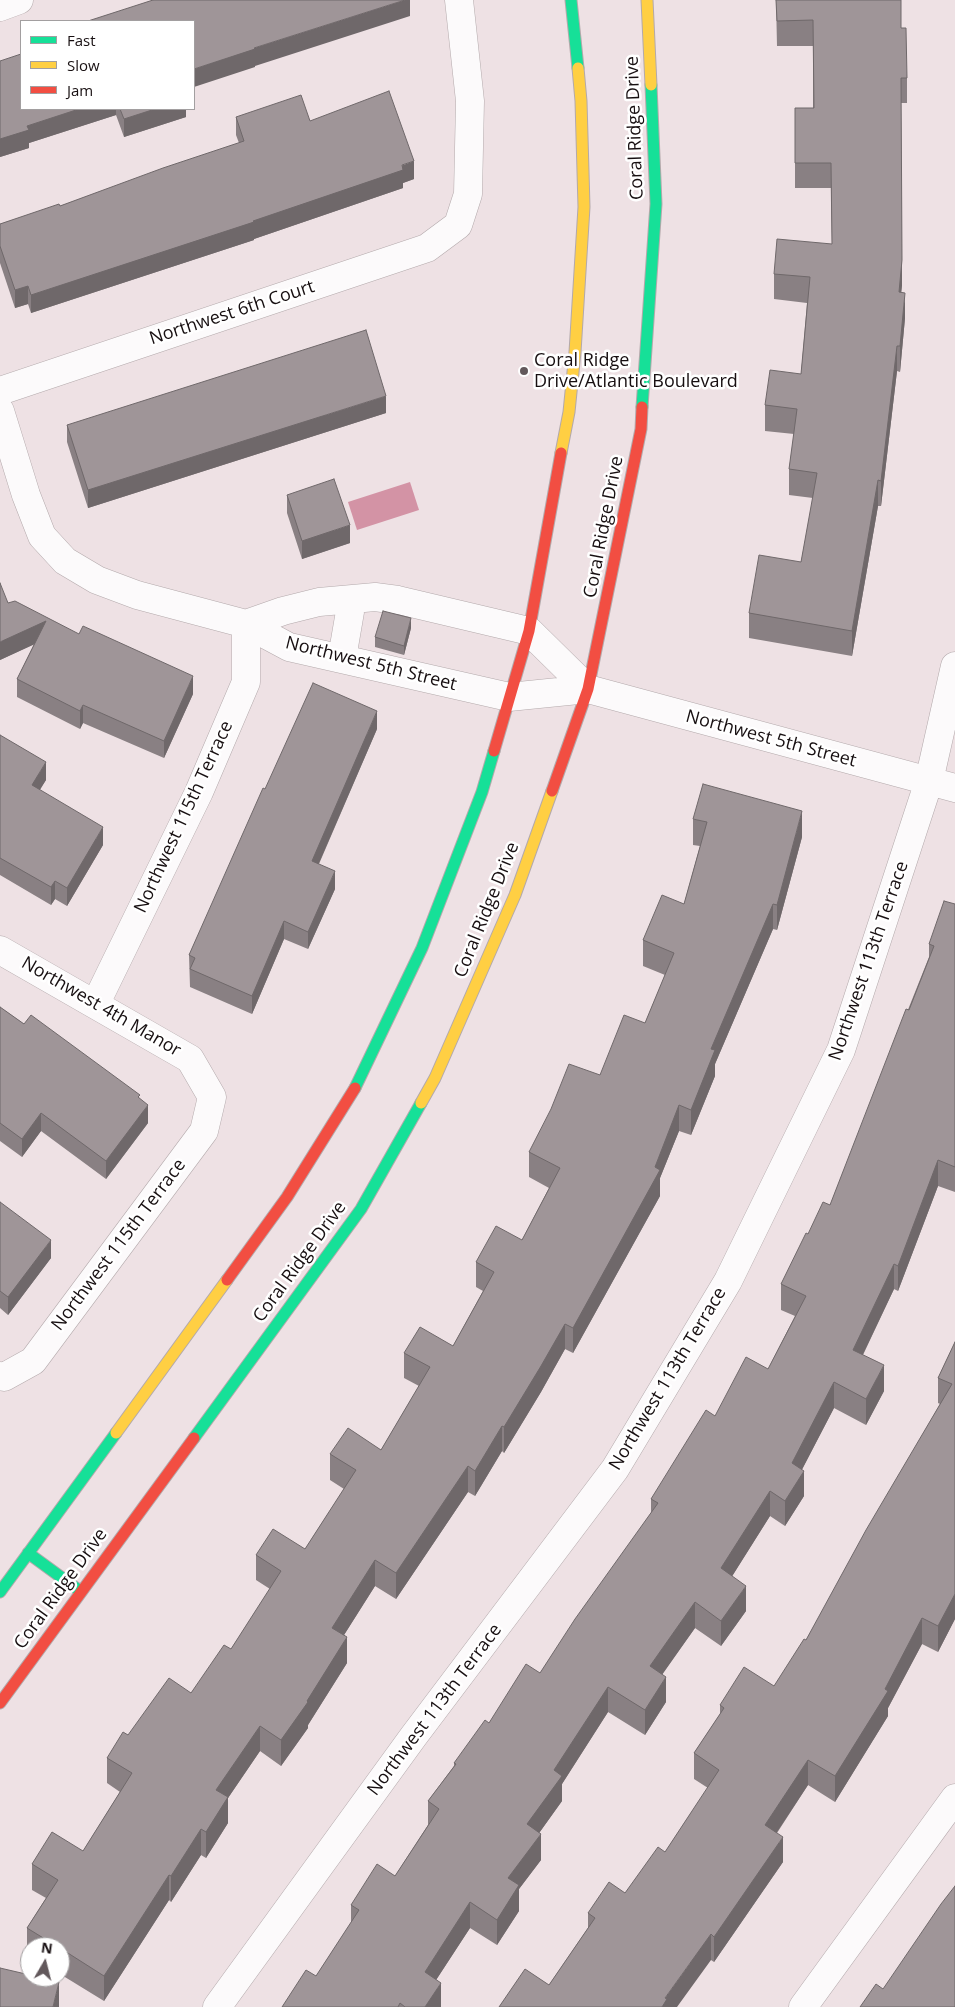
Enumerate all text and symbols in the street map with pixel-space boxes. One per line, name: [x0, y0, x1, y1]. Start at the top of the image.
legend: [20, 20, 195, 110]
text: Fast: [67, 30, 96, 50]
text: Slow: [67, 55, 100, 75]
street label: Coral Ridge Drive: [622, 56, 648, 200]
text: Jam: [67, 80, 93, 100]
street label: Northwest 6th Court: [147, 276, 317, 350]
place label: Coral Ridge Drive/Atlantic Boulevard: [534, 350, 738, 392]
marker: Coral Ridge Drive/Atlantic Boulevard: [518, 365, 530, 377]
street label: Coral Ridge Drive: [580, 454, 628, 600]
street label: Northwest 5th Street: [283, 632, 459, 696]
street label: Northwest 5th Street: [683, 706, 859, 772]
street label: Northwest 115th Terrace: [130, 718, 238, 916]
street label: Coral Ridge Drive: [450, 839, 524, 981]
street label: Northwest 113th Terrace: [825, 858, 913, 1064]
street label: Northwest 4th Manor: [17, 952, 185, 1062]
street label: Northwest 115th Terrace: [47, 1155, 191, 1335]
street label: Coral Ridge Drive: [249, 1197, 351, 1327]
street label: Northwest 113th Terrace: [605, 1284, 731, 1474]
street label: Coral Ridge Drive: [10, 1524, 112, 1654]
street label: Northwest 113th Terrace: [363, 1620, 507, 1800]
north arrow: [20, 1937, 70, 1987]
text: N: [40, 1937, 54, 1958]

